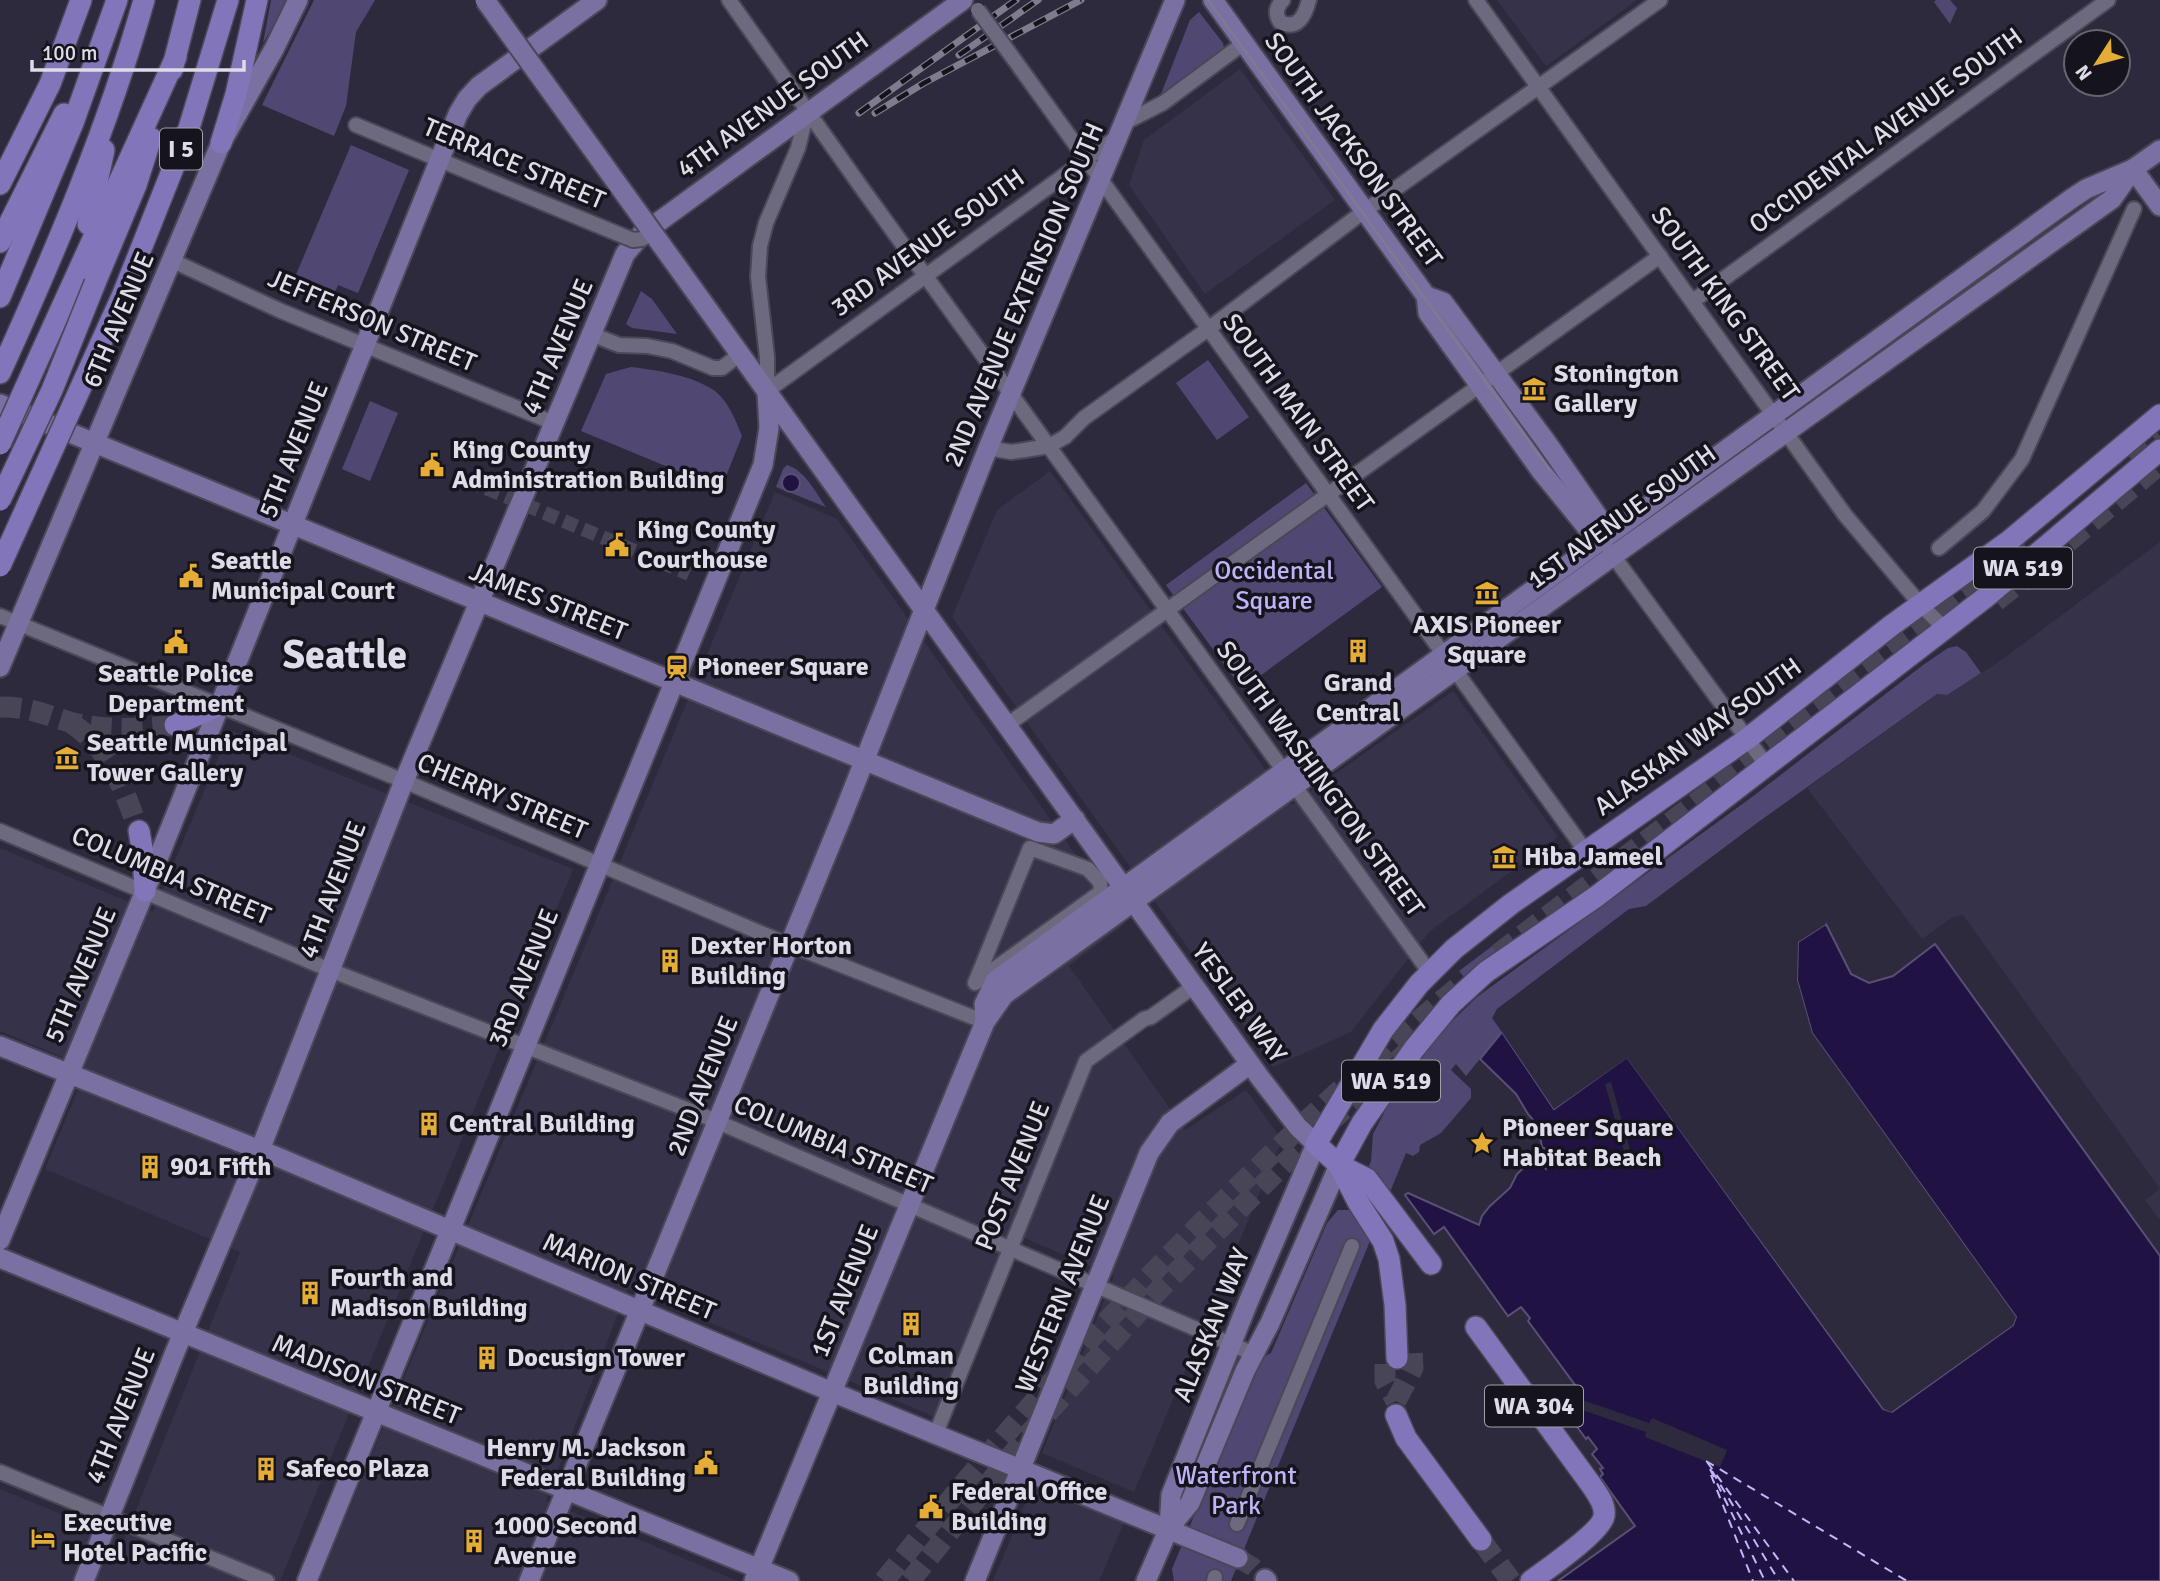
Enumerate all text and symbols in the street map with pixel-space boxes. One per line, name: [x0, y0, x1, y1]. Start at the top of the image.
street label: OCCIDENTAL AVENUE SOUTH: [1743, 21, 2029, 241]
street label: 4TH AVENUE SOUTH: [671, 25, 875, 185]
street label: SOUTH JACKSON STREET: [1257, 26, 1449, 274]
scale bar: [32, 28, 243, 72]
north arrow: [2062, 28, 2132, 98]
text: 100 m: [42, 40, 97, 66]
text: N: [2070, 60, 2098, 85]
street label: TERRACE STREET: [418, 111, 610, 217]
street label: 2ND AVENUE EXTENSION SOUTH: [937, 118, 1111, 472]
road number: I 5: [160, 128, 202, 169]
street label: 3RD AVENUE SOUTH: [825, 162, 1031, 324]
street label: SOUTH KING STREET: [1644, 201, 1806, 408]
street label: 6TH AVENUE: [76, 247, 162, 393]
street label: JEFFERSON STREET: [263, 263, 481, 379]
street label: 4TH AVENUE: [515, 274, 601, 420]
street label: SOUTH MAIN STREET: [1215, 308, 1381, 519]
place label: Stonington Gallery: [1554, 358, 1679, 420]
museum icon: Stonington Gallery: [1520, 375, 1548, 403]
street label: 5TH AVENUE: [252, 377, 336, 523]
place label: King County Administration Building: [452, 434, 725, 496]
street label: 1ST AVENUE SOUTH: [1521, 438, 1723, 596]
public building icon: King County Administration Building: [418, 451, 446, 479]
place label: King County Courthouse: [637, 514, 776, 576]
public building icon: King County Courthouse: [603, 531, 631, 559]
place label: Seattle Municipal Court: [211, 545, 395, 607]
road number: WA 519: [1974, 548, 2072, 588]
park label: Occidental Square: [1214, 555, 1334, 617]
street label: JAMES STREET: [464, 556, 632, 648]
public building icon: Seattle Municipal Court: [177, 562, 205, 590]
museum icon: AXIS Pioneer Square: [1473, 579, 1501, 607]
place label: AXIS Pioneer Square: [1413, 609, 1562, 671]
public building icon: Seattle Police Department: [162, 628, 190, 656]
district label: Seattle: [283, 630, 407, 680]
street label: SOUTH WASHINGTON STREET: [1209, 635, 1431, 923]
building icon: Grand Central: [1344, 637, 1372, 665]
place label: Pioneer Square: [697, 651, 869, 683]
street label: ALASKAN WAY SOUTH: [1588, 651, 1808, 823]
station icon: Pioneer Square: [663, 653, 691, 681]
place label: Seattle Police Department: [98, 658, 254, 720]
place label: Grand Central: [1316, 667, 1400, 729]
place label: Seattle Municipal Tower Gallery: [87, 727, 287, 789]
museum icon: Seattle Municipal Tower Gallery: [53, 744, 81, 772]
street label: CHERRY STREET: [412, 747, 592, 847]
street label: 4TH AVENUE: [292, 817, 374, 963]
street label: COLUMBIA STREET: [67, 820, 276, 932]
place label: Hiba Jameel: [1524, 841, 1663, 873]
museum icon: Hiba Jameel: [1490, 843, 1518, 871]
street label: 5TH AVENUE: [38, 902, 124, 1048]
street label: 3RD AVENUE: [482, 904, 566, 1052]
place label: Dexter Horton Building: [690, 930, 852, 992]
street label: YESLER WAY: [1185, 937, 1293, 1069]
building icon: Dexter Horton Building: [656, 947, 684, 975]
street label: 2ND AVENUE: [660, 1011, 746, 1161]
road number: WA 519: [1342, 1060, 1440, 1101]
street label: COLUMBIA STREET: [729, 1089, 938, 1201]
street label: POST AVENUE: [969, 1097, 1057, 1255]
place label: Central Building: [449, 1108, 635, 1140]
building icon: Central Building: [415, 1110, 443, 1138]
place label: Pioneer Square Habitat Beach: [1502, 1112, 1674, 1174]
place icon: Pioneer Square Habitat Beach: [1468, 1129, 1496, 1157]
place label: 901 Fifth: [170, 1151, 271, 1183]
building icon: 901 Fifth: [136, 1153, 164, 1181]
street label: WESTERN AVENUE: [1009, 1190, 1117, 1398]
street label: 1ST AVENUE: [804, 1220, 886, 1362]
street label: MARION STREET: [538, 1226, 721, 1328]
street label: ALASKAN WAY: [1167, 1243, 1257, 1407]
place label: Fourth and Madison Building: [330, 1262, 528, 1324]
building icon: Fourth and Madison Building: [296, 1279, 324, 1307]
building icon: Colman Building: [897, 1310, 925, 1338]
street label: MADISON STREET: [267, 1328, 465, 1432]
place label: Colman Building: [863, 1340, 959, 1402]
place label: Docusign Tower: [507, 1342, 686, 1374]
street label: 4TH AVENUE: [79, 1343, 163, 1489]
building icon: Docusign Tower: [473, 1344, 501, 1372]
road number: WA 304: [1485, 1386, 1583, 1426]
place label: Henry M. Jackson Federal Building: [486, 1432, 686, 1494]
public building icon: Henry M. Jackson Federal Building: [692, 1449, 720, 1477]
place label: Safeco Plaza: [286, 1453, 429, 1485]
building icon: Safeco Plaza: [252, 1455, 280, 1483]
park label: Waterfront Park: [1175, 1460, 1297, 1522]
place label: Federal Office Building: [951, 1476, 1108, 1538]
public building icon: Federal Office Building: [917, 1493, 945, 1521]
place label: Executive Hotel Pacific: [63, 1507, 207, 1569]
place label: 1000 Second Avenue: [494, 1510, 637, 1572]
hotel icon: Executive Hotel Pacific: [29, 1524, 57, 1552]
building icon: 1000 Second Avenue: [460, 1527, 488, 1555]

